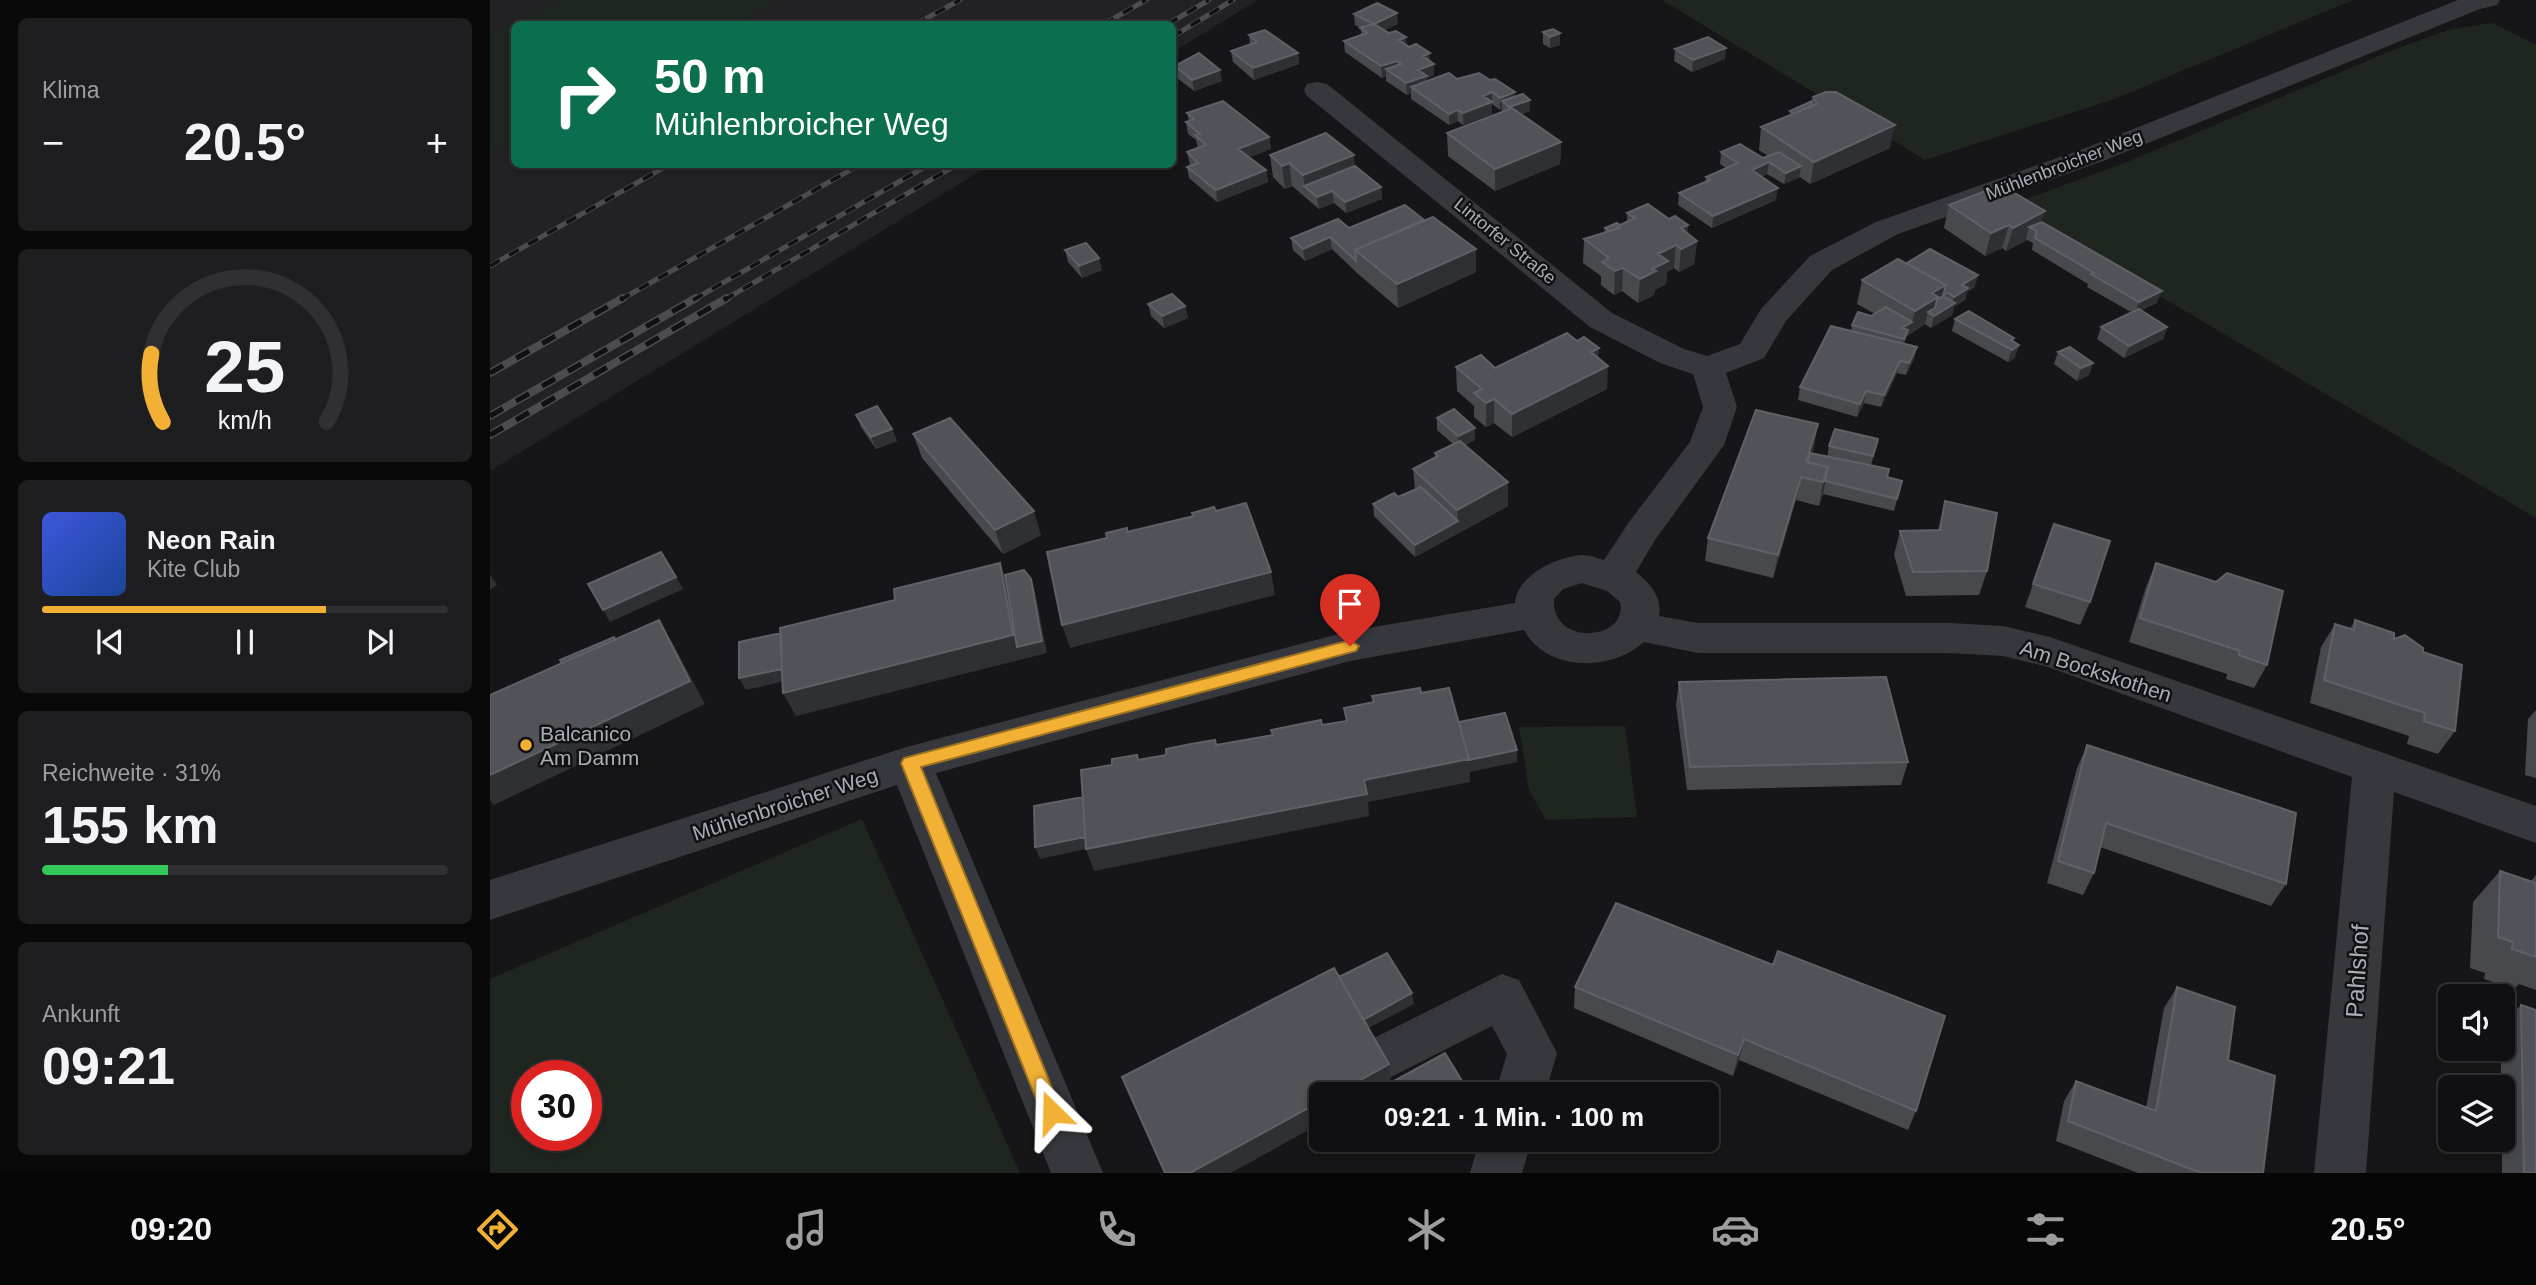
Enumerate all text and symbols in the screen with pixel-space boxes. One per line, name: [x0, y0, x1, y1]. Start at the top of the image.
icon: right: [539, 49, 630, 140]
text: 50 m: [654, 49, 766, 103]
text: Klima: [42, 77, 100, 103]
text: Mühlenbroicher Weg: [654, 106, 949, 142]
text: 20.5°: [184, 113, 306, 171]
text: −: [42, 122, 64, 164]
text: +: [426, 122, 448, 164]
street label: Mühlenbroicher Weg: [1983, 126, 2145, 204]
street label: Lintorfer Straße: [1450, 194, 1560, 288]
text: 25: [205, 326, 285, 407]
text: km/h: [218, 405, 272, 433]
text: Neon Rain: [147, 525, 276, 555]
text: Kite Club: [147, 556, 240, 582]
pin: [1320, 574, 1380, 646]
icon: arrive: [1331, 585, 1369, 623]
icon: previous: [91, 623, 129, 661]
icon: pause: [226, 623, 264, 661]
icon: next: [361, 623, 399, 661]
street label: Am Bockskothen: [2018, 636, 2174, 706]
place label: Balcanico Am Damm: [540, 722, 639, 769]
marker: Balcanico Am Damm: [518, 737, 534, 753]
text: Reichweite · 31%: [42, 760, 221, 786]
street label: Mühlenbroicher Weg: [689, 763, 881, 845]
text: 155 km: [42, 796, 218, 854]
street label: Pahlshof: [2340, 923, 2374, 1019]
map controls: [2438, 984, 2515, 1152]
button: sound: [2438, 984, 2515, 1061]
text: Ankunft: [42, 1001, 120, 1027]
text: 09:21: [42, 1037, 175, 1095]
speed limit sign: 30: [511, 1060, 602, 1151]
position arrow: [1015, 1075, 1089, 1149]
button: layers: [2438, 1075, 2515, 1152]
text: 09:21 · 1 Min. · 100 m: [1384, 1102, 1644, 1132]
icon: directions: [473, 1205, 522, 1254]
icon: music: [782, 1205, 831, 1254]
icon: phone: [1092, 1205, 1141, 1254]
icon: climate: [1402, 1205, 1451, 1254]
icon: car: [1711, 1205, 1760, 1254]
icon: filters: [2021, 1205, 2070, 1254]
text: 09:20: [130, 1211, 212, 1247]
text: 20.5°: [2331, 1211, 2406, 1247]

